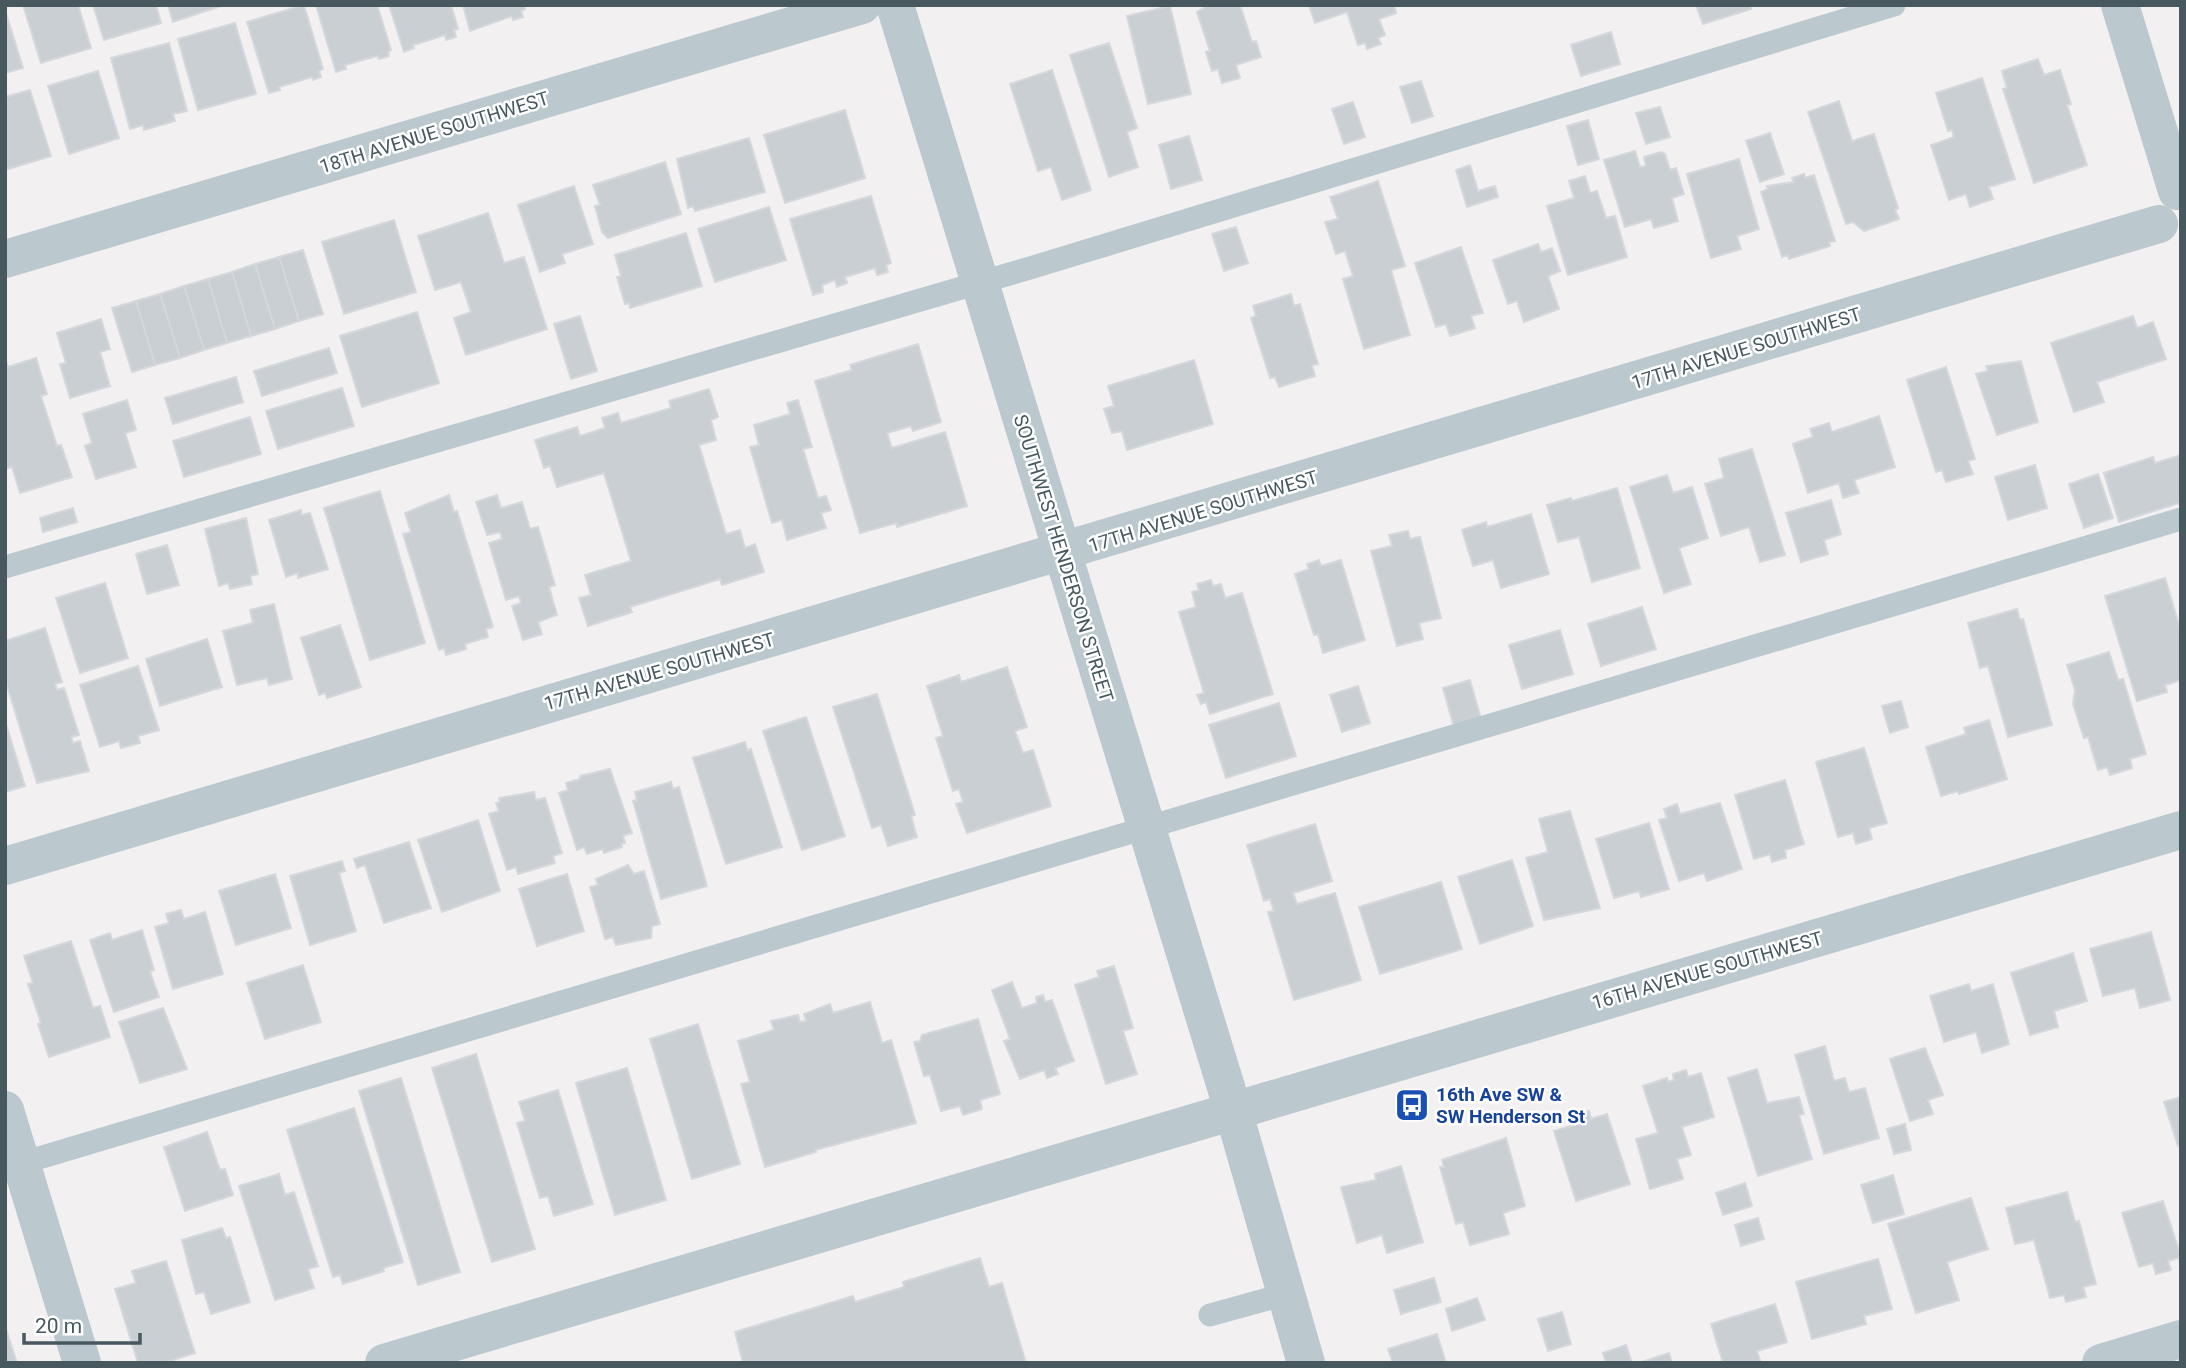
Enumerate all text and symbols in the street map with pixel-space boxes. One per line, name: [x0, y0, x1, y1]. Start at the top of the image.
street label: 18TH AVENUE SOUTHWEST: [317, 87, 552, 178]
street label: 17TH AVENUE SOUTHWEST: [1629, 303, 1864, 394]
street label: SOUTHWEST HENDERSON STREET: [1009, 412, 1118, 705]
street label: 17TH AVENUE SOUTHWEST: [1086, 466, 1321, 557]
street label: 17TH AVENUE SOUTHWEST: [541, 628, 777, 715]
street label: 16TH AVENUE SOUTHWEST: [1589, 927, 1825, 1014]
place label: 16th Ave SW & SW Henderson St: [1436, 1083, 1586, 1128]
bus stop icon: 16th Ave SW & SW Henderson St: [1393, 1086, 1431, 1124]
scale bar: [24, 1302, 140, 1346]
text: 20 m: [35, 1314, 82, 1338]

